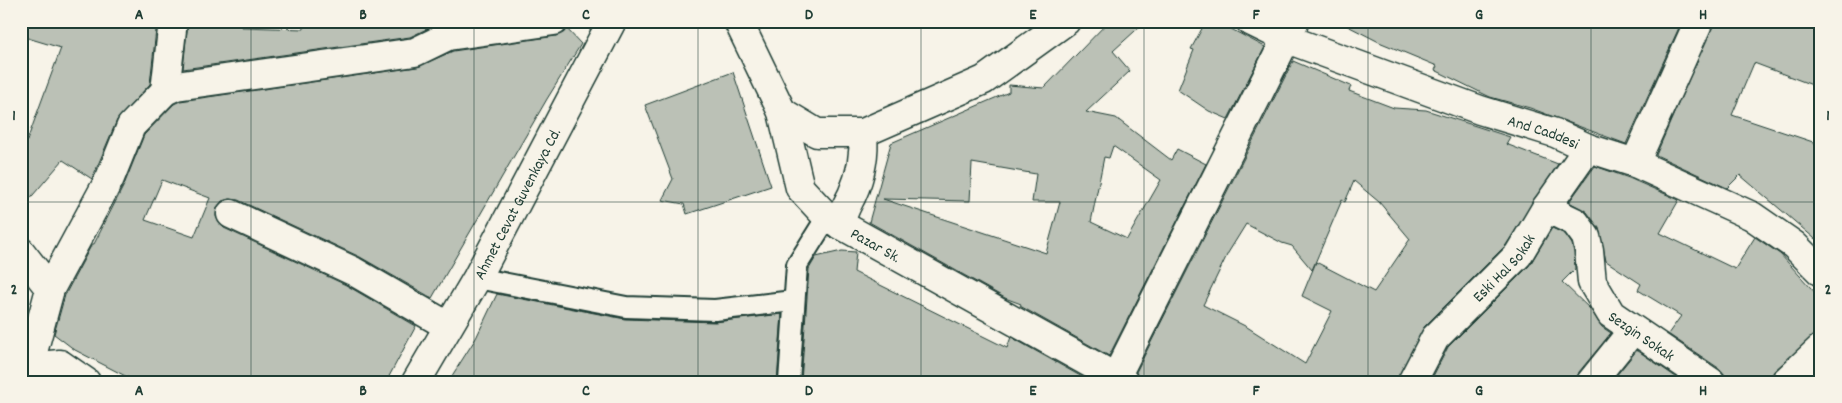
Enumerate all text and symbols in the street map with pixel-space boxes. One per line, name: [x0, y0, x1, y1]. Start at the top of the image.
text: A: [135, 4, 144, 27]
text: B: [359, 4, 367, 27]
text: C: [582, 4, 590, 27]
text: D: [805, 4, 814, 27]
text: E: [1029, 4, 1037, 27]
text: F: [1252, 4, 1260, 27]
text: G: [1475, 4, 1483, 27]
text: H: [1699, 4, 1707, 27]
text: 1: [12, 105, 16, 128]
text: 1: [1826, 105, 1830, 128]
street label: And Caddesi: [1505, 110, 1582, 157]
street label: Ahmet Cevat Guvenkaya Cd.: [469, 125, 568, 284]
street label: Pazar Sk.: [846, 223, 904, 270]
street label: Eski Hal Sokak: [1468, 230, 1542, 308]
text: 2: [11, 279, 18, 302]
text: 2: [1825, 279, 1832, 302]
street label: Sezgin Sokak: [1603, 306, 1679, 368]
text: A: [135, 380, 144, 403]
text: B: [359, 380, 367, 403]
text: C: [582, 380, 590, 403]
text: D: [805, 380, 814, 403]
text: E: [1029, 380, 1037, 403]
text: F: [1252, 380, 1260, 403]
text: G: [1475, 380, 1483, 403]
text: H: [1699, 380, 1707, 403]

